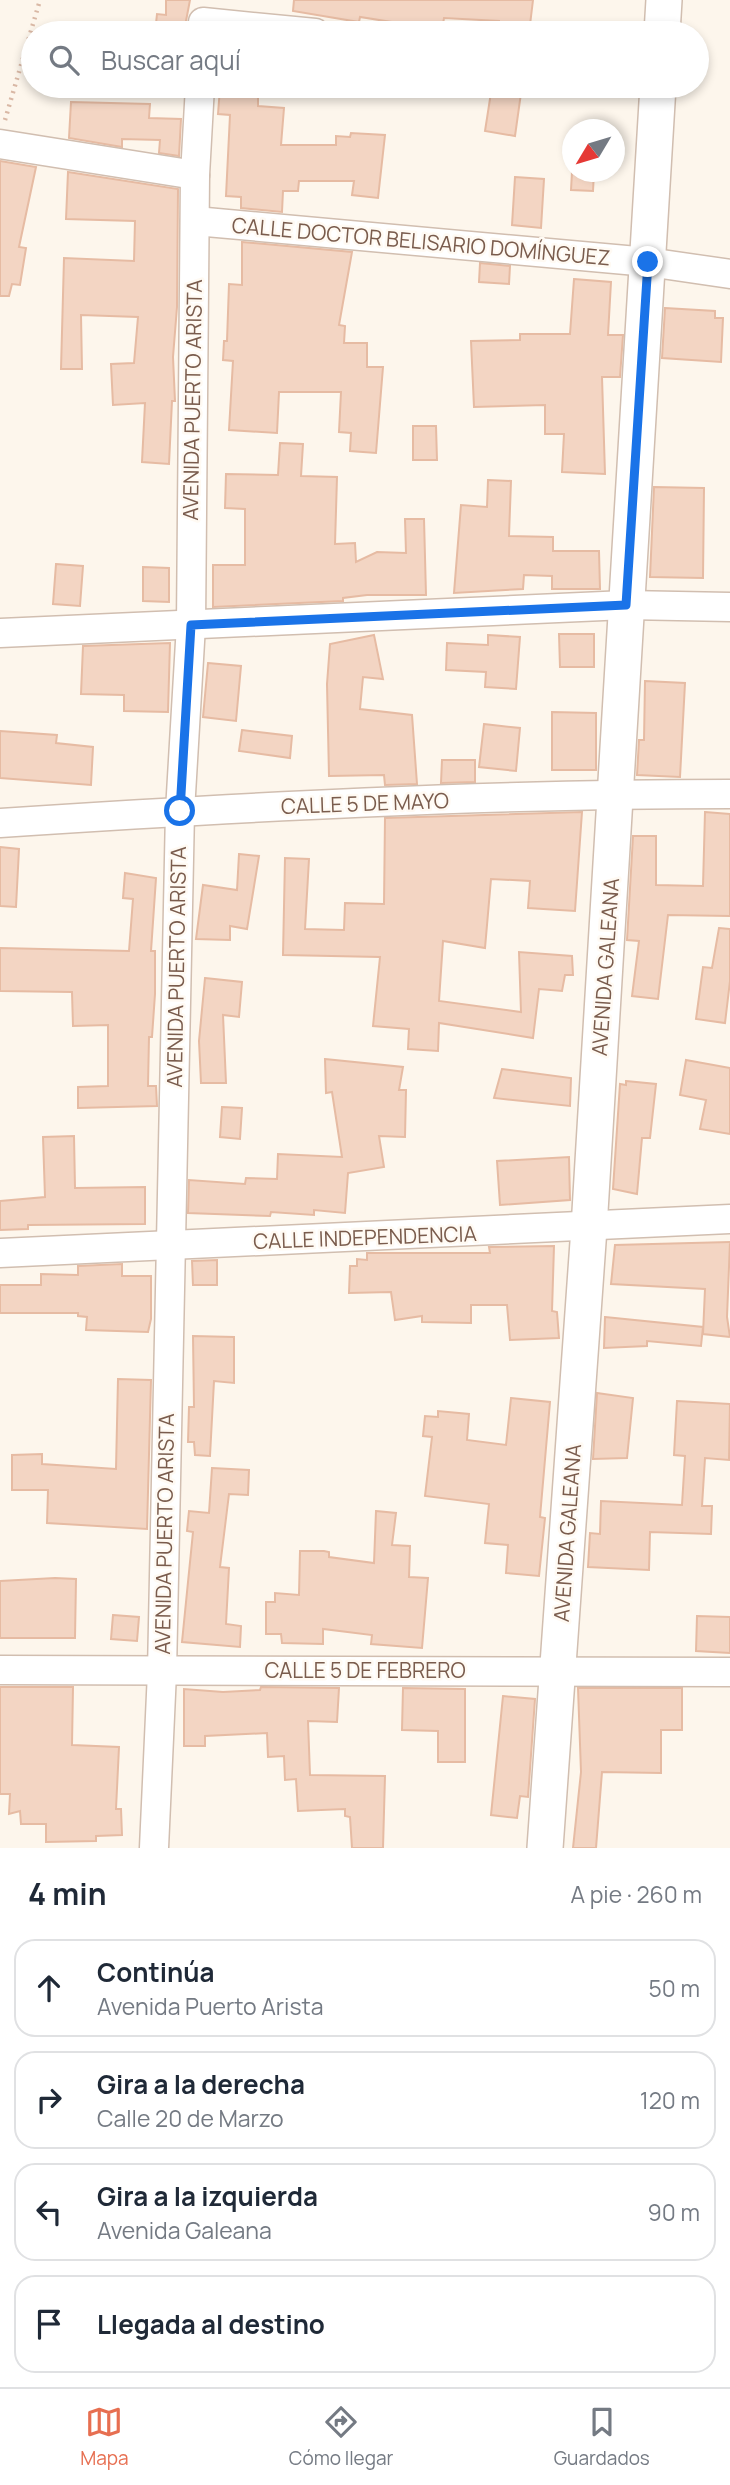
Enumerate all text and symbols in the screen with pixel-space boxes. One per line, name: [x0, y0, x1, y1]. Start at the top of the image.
search box: [21, 21, 709, 98]
icon: search: [45, 41, 83, 79]
text: Buscar aquí: [101, 42, 241, 78]
north arrow: [562, 119, 625, 182]
street label: CALLE DOCTOR BELISARIO DOMÍNGUEZ: [231, 211, 612, 272]
route end: [632, 246, 663, 277]
street label: AVENIDA PUERTO ARISTA: [176, 279, 208, 521]
street label: CALLE 5 DE MAYO: [281, 786, 449, 820]
route start: [164, 795, 195, 826]
street label: AVENIDA PUERTO ARISTA: [160, 846, 192, 1088]
street label: AVENIDA GALEANA: [585, 877, 625, 1057]
street label: CALLE INDEPENDENCIA: [253, 1219, 477, 1255]
street label: AVENIDA PUERTO ARISTA: [148, 1413, 180, 1655]
street label: AVENIDA GALEANA: [547, 1443, 587, 1623]
street label: CALLE 5 DE FEBRERO: [264, 1656, 466, 1684]
text: 4 min: [28, 1873, 106, 1914]
text: A pie · 260 m: [570, 1878, 702, 1910]
text: Continúa: [97, 1954, 215, 1990]
icon: ahead: [30, 1969, 68, 2007]
text: 50 m: [649, 1972, 700, 2004]
text: Avenida Puerto Arista: [97, 1990, 324, 2022]
text: Gira a la derecha: [97, 2066, 305, 2102]
icon: right: [30, 2081, 68, 2119]
text: 120 m: [640, 2084, 700, 2116]
text: Calle 20 de Marzo: [97, 2102, 284, 2134]
text: Gira a la izquierda: [97, 2178, 318, 2214]
icon: left: [30, 2193, 68, 2231]
text: 90 m: [648, 2196, 700, 2228]
text: Avenida Galeana: [97, 2214, 272, 2246]
icon: arrive: [30, 2305, 68, 2343]
text: Llegada al destino: [97, 2306, 325, 2342]
tab: Mapa: [80, 2403, 128, 2471]
tab: Cómo llegar: [289, 2403, 393, 2471]
tab: Guardados: [554, 2403, 650, 2471]

